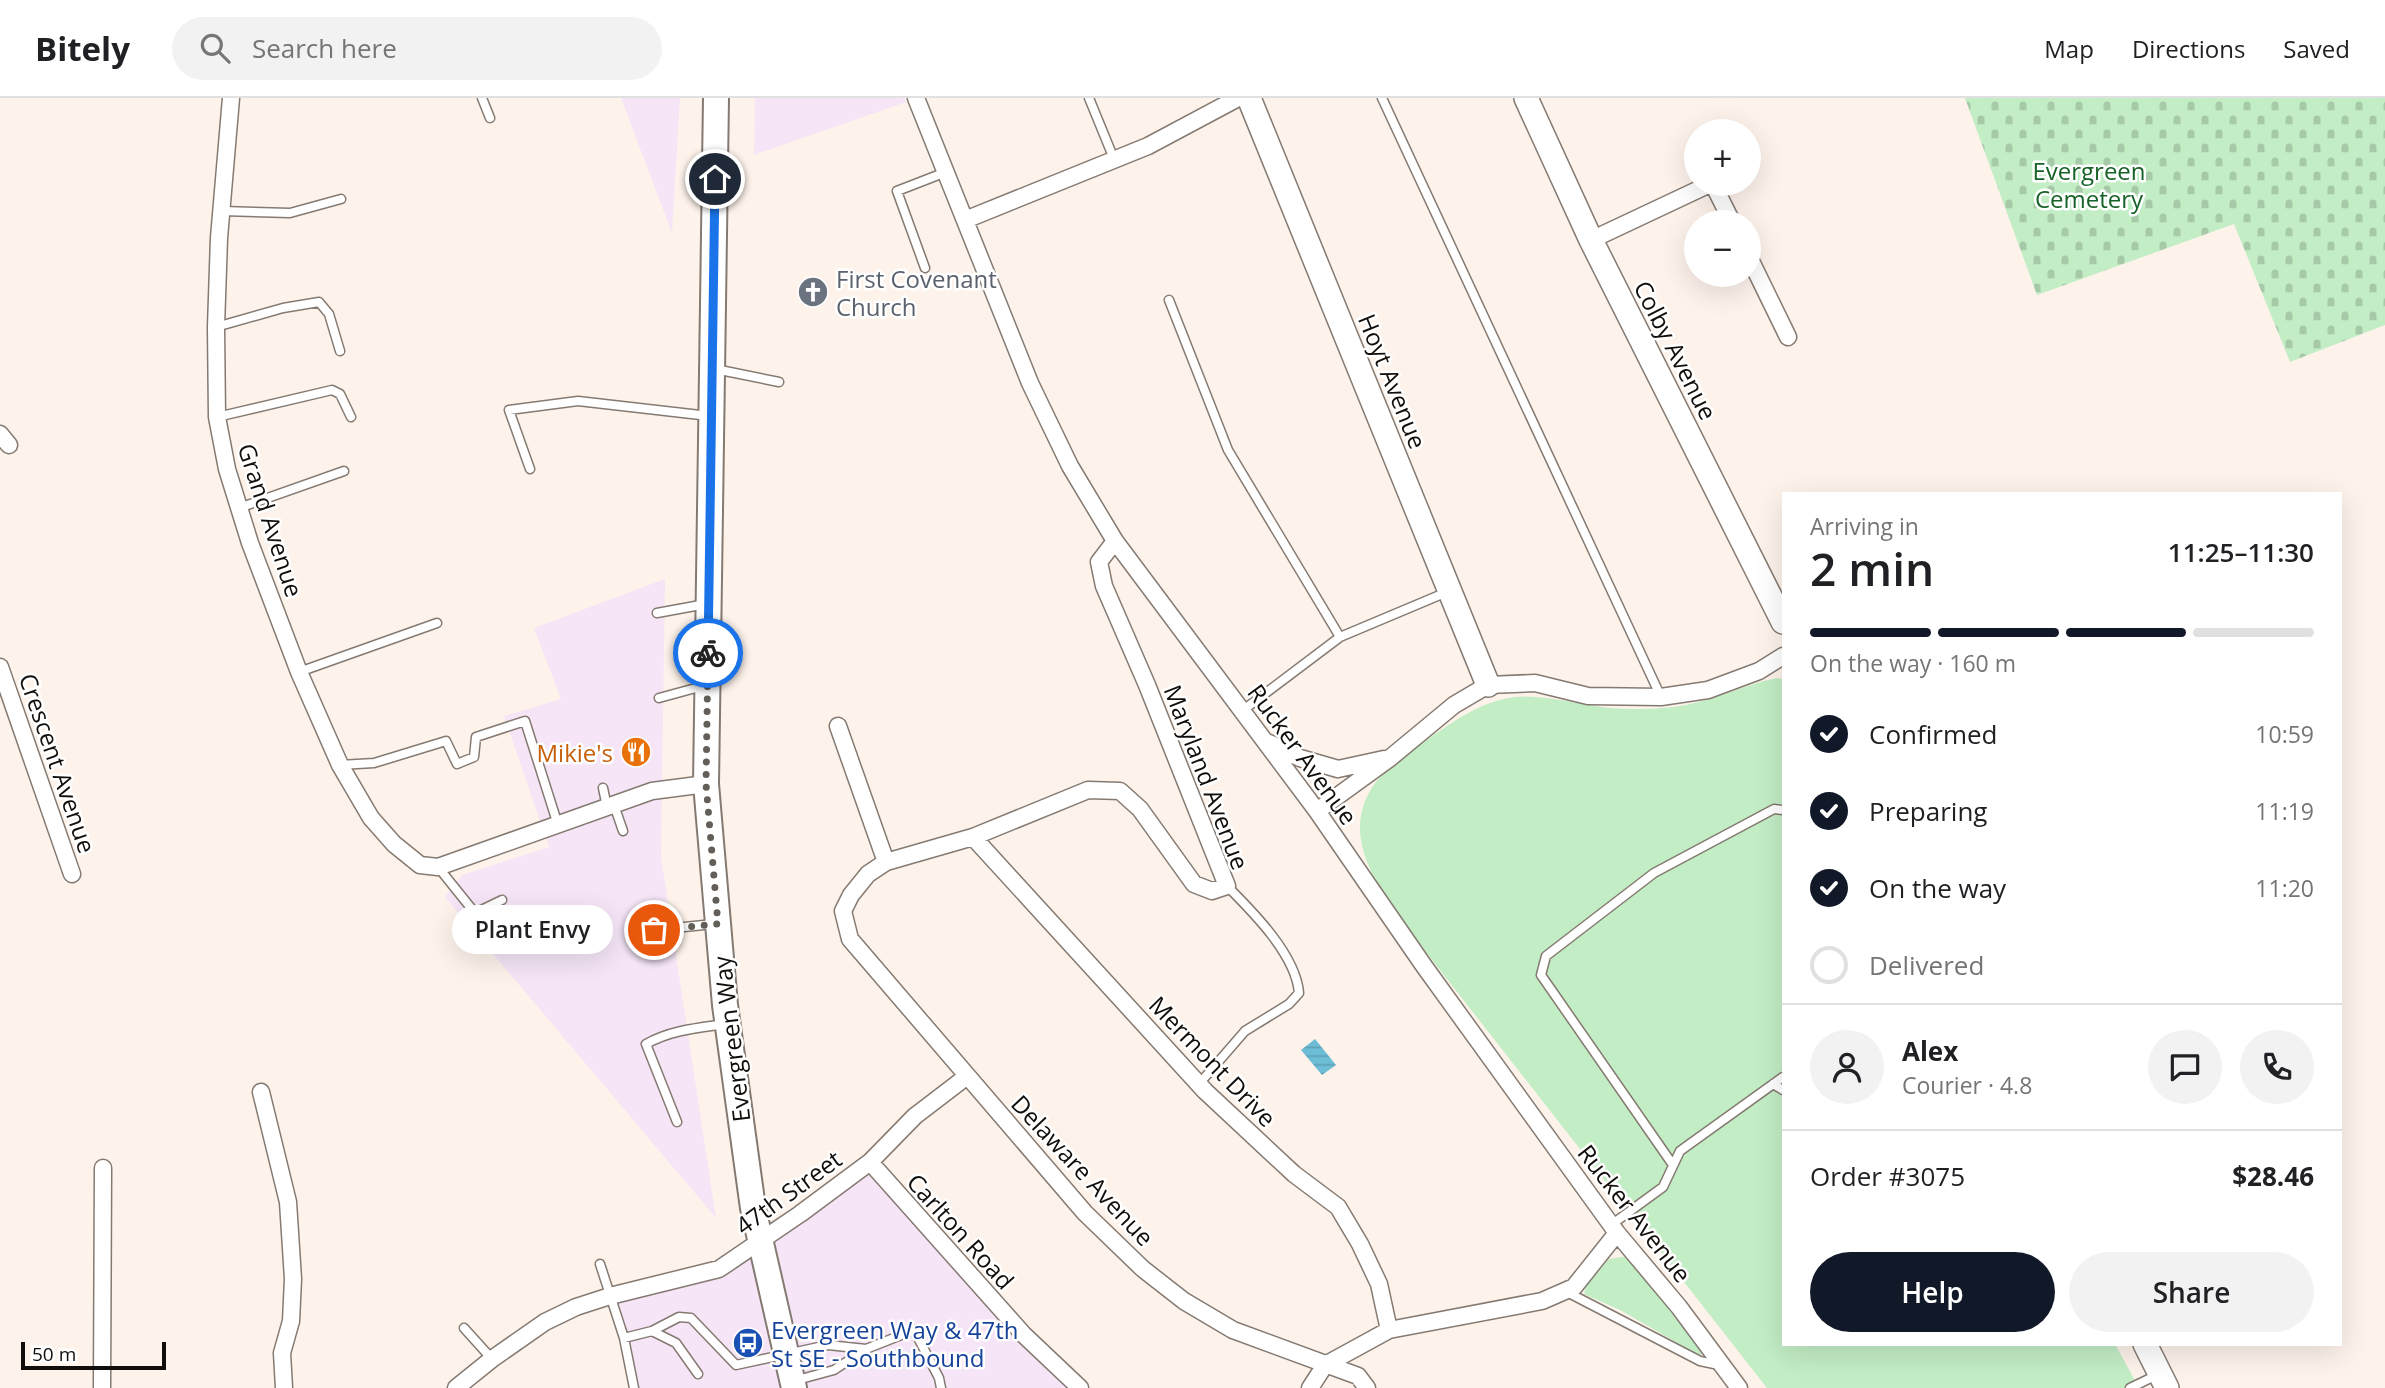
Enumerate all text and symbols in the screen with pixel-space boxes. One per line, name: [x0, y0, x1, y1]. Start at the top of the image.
search box: [172, 17, 662, 80]
text: Bitely: [35, 26, 130, 71]
icon: search: [196, 29, 234, 67]
text: Search here: [252, 30, 397, 66]
text: Map: [2044, 32, 2094, 65]
text: Directions: [2132, 32, 2245, 65]
text: Saved: [2283, 32, 2350, 65]
map controls: [1684, 119, 1761, 287]
button: +: [1684, 119, 1761, 196]
pin: [685, 149, 745, 209]
park label: Evergreen Cemetery: [2032, 154, 2146, 215]
icon: home: [696, 160, 734, 198]
button: −: [1684, 210, 1761, 287]
place label: First Covenant Church: [836, 262, 997, 323]
church icon: First Covenant Church: [796, 275, 830, 309]
street label: Colby Avenue: [1627, 275, 1725, 425]
street label: Hoyt Avenue: [1351, 309, 1435, 453]
street label: Grand Avenue: [231, 439, 311, 601]
text: Arriving in: [1810, 510, 1919, 542]
text: 11:25–11:30: [2168, 534, 2314, 570]
text: 2 min: [1810, 537, 1934, 599]
courier: [673, 618, 743, 688]
icon: bike: [689, 634, 727, 672]
text: On the way · 160 m: [1810, 647, 2016, 679]
street label: Crescent Avenue: [12, 669, 104, 857]
street label: Rucker Avenue: [1241, 677, 1365, 831]
street label: Maryland Avenue: [1157, 680, 1257, 874]
icon: check: [1810, 715, 1848, 753]
text: Confirmed: [1869, 716, 1997, 752]
text: 10:59: [2255, 718, 2314, 750]
restaurant icon: Mikie's: [619, 735, 653, 769]
place label: Mikie's: [537, 736, 613, 769]
icon: check: [1810, 792, 1848, 830]
text: Preparing: [1869, 793, 1987, 829]
text: 11:19: [2255, 795, 2314, 827]
icon: check: [1810, 869, 1848, 907]
text: On the way: [1869, 870, 2006, 906]
text: 11:20: [2255, 872, 2314, 904]
pin: [624, 900, 684, 960]
callout: Plant Envy: [451, 906, 612, 954]
icon: bag: [635, 911, 673, 949]
text: Plant Envy: [475, 913, 590, 945]
text: Delivered: [1869, 947, 1984, 983]
street label: Evergreen Way: [704, 953, 758, 1124]
street label: Mermont Drive: [1142, 988, 1284, 1134]
button: person: [1810, 1030, 1884, 1104]
button: chat: [2148, 1030, 2222, 1104]
button: phone: [2240, 1030, 2314, 1104]
text: Alex: [1902, 1033, 1958, 1069]
text: Courier · 4.8: [1902, 1069, 2032, 1101]
street label: Delaware Avenue: [1004, 1087, 1162, 1253]
street label: Rucker Avenue: [1571, 1137, 1699, 1289]
street label: 47th Street: [728, 1142, 848, 1242]
text: Order #3075: [1810, 1158, 1965, 1194]
text: $28.46: [2232, 1158, 2314, 1194]
street label: Carlton Road: [900, 1166, 1022, 1296]
button: Help: [1810, 1252, 2055, 1332]
button: Share: [2069, 1252, 2314, 1332]
place label: Evergreen Way & 47th St SE - Southbound: [771, 1313, 1019, 1374]
bus stop icon: Evergreen Way & 47th St SE - Southbound: [731, 1326, 765, 1360]
scale bar: [21, 1339, 166, 1371]
text: 50 m: [32, 1341, 76, 1367]

